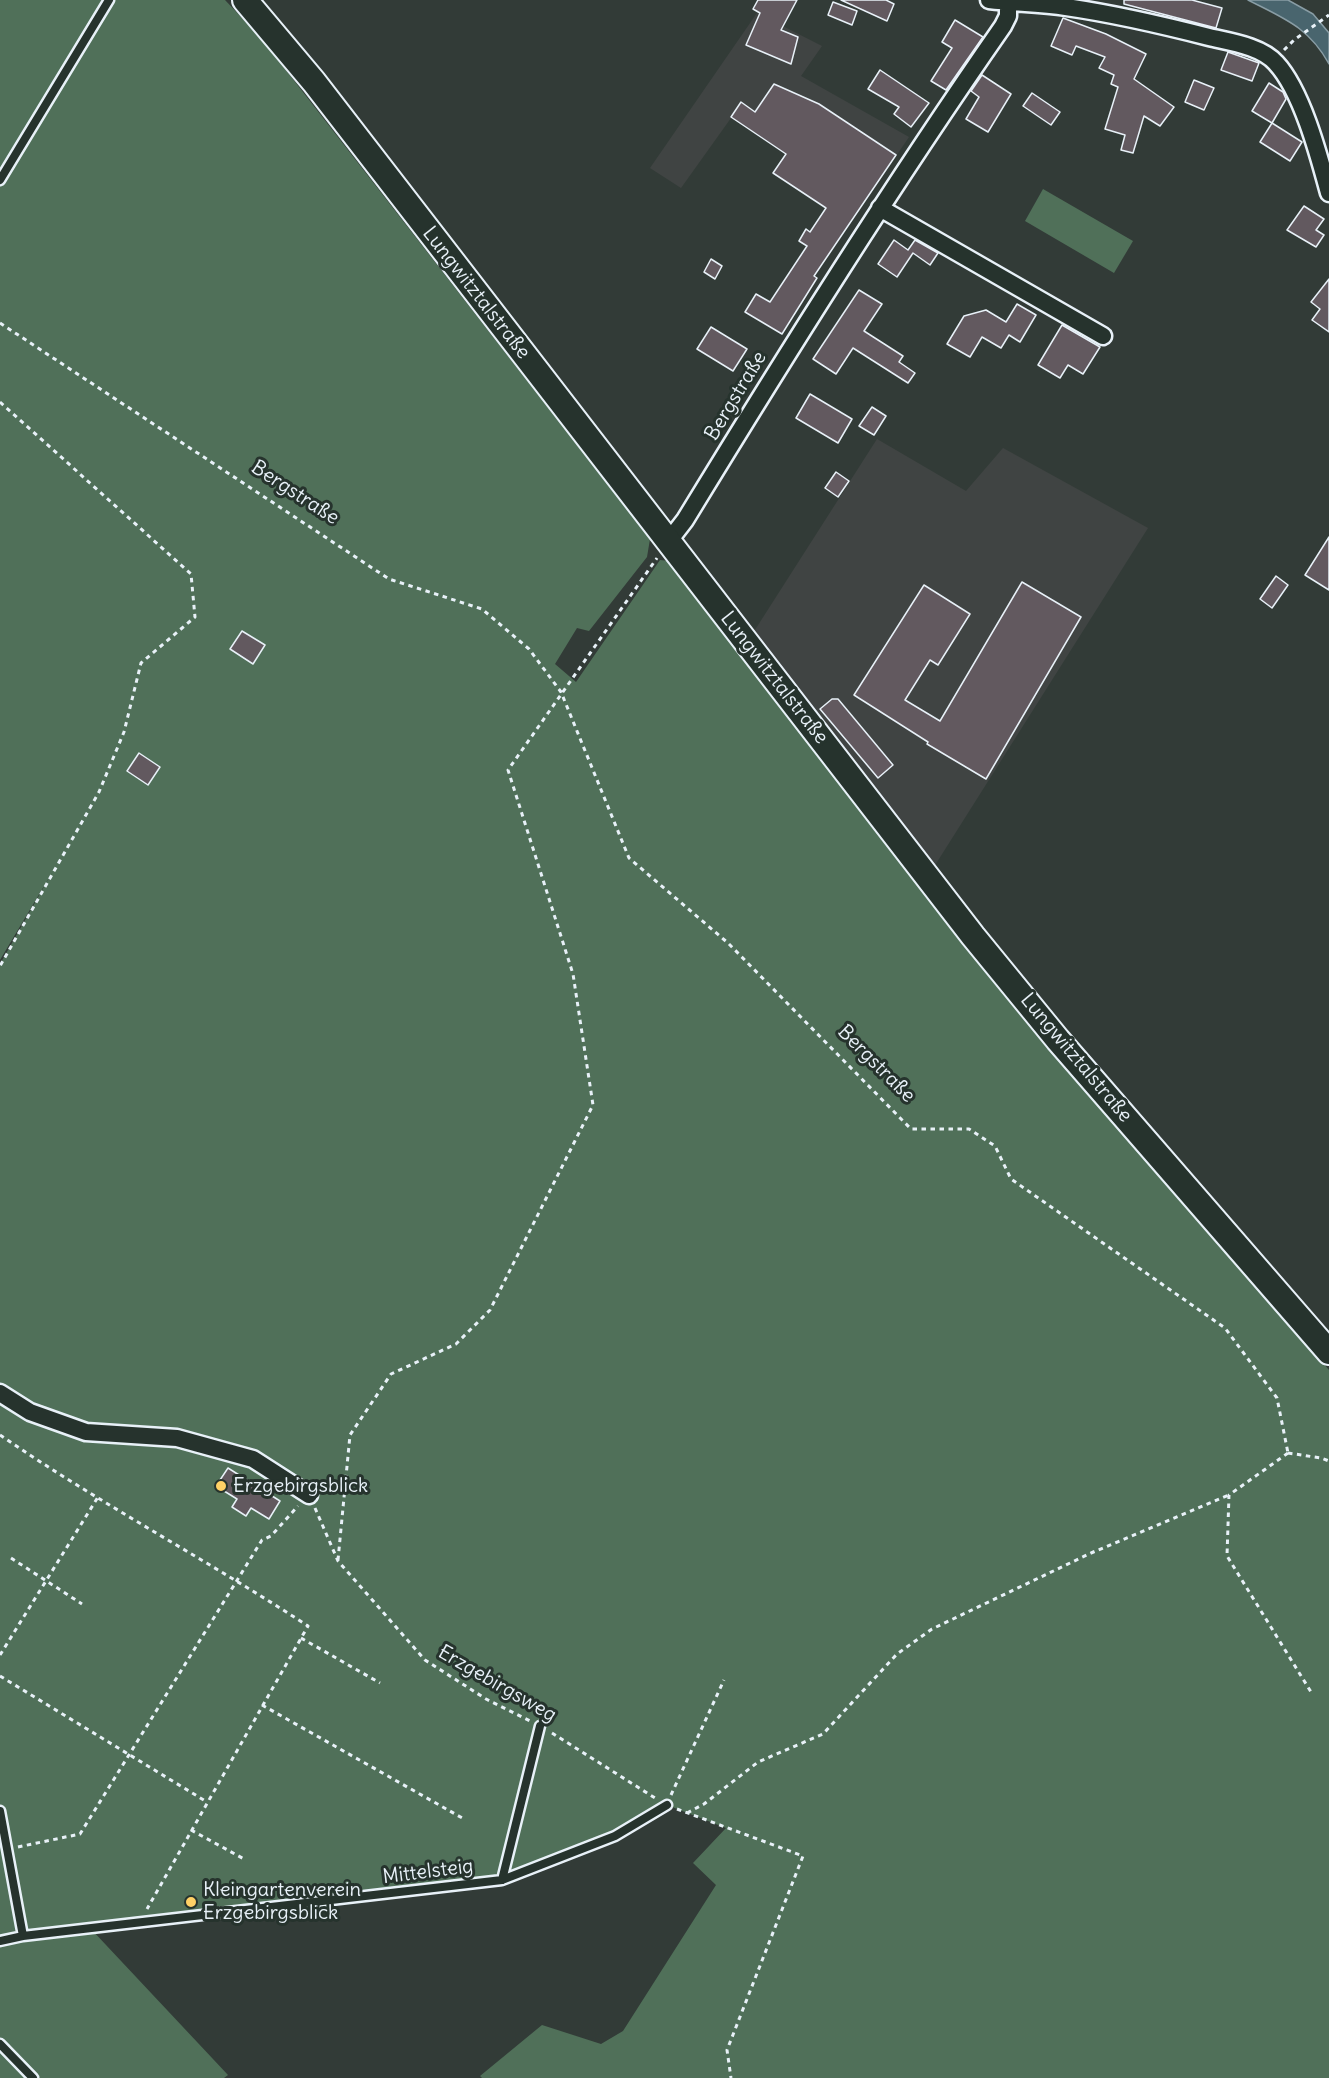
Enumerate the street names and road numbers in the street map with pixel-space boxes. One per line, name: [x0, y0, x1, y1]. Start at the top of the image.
street label: Lungwitztalstraße: [417, 222, 535, 364]
street label: Bergstraße: [700, 347, 772, 445]
street label: Bergstraße: [247, 456, 343, 530]
street label: Lungwitztalstraße: [715, 607, 833, 749]
street label: Lungwitztalstraße: [1015, 989, 1137, 1127]
street label: Bergstraße: [832, 1020, 920, 1108]
street label: Erzgebirgsweg: [434, 1640, 560, 1728]
street label: Mittelsteig: [381, 1855, 475, 1889]

